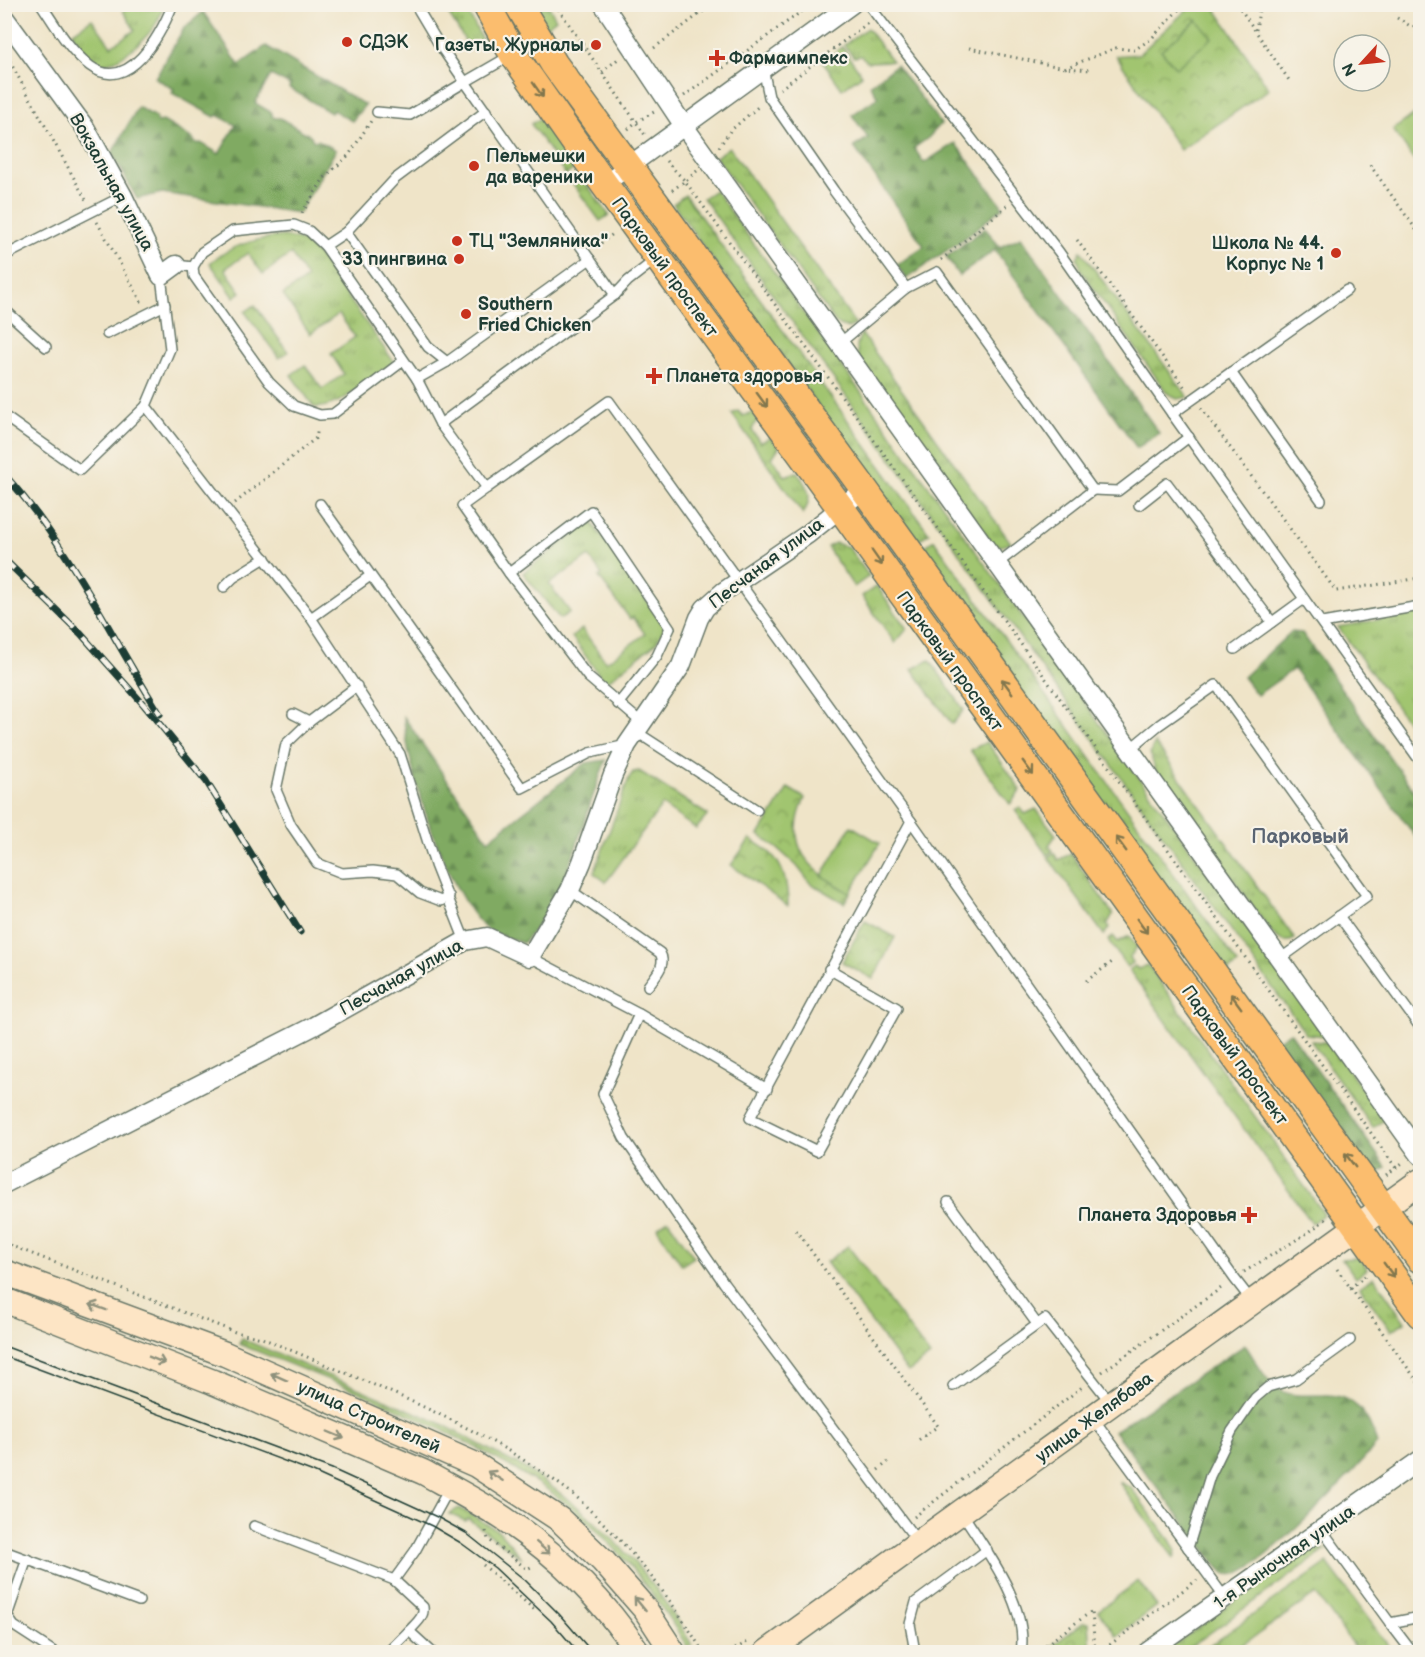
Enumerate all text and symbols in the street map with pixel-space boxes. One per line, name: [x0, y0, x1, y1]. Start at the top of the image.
place label: СДЭК: [359, 32, 409, 53]
north arrow: [1332, 33, 1392, 93]
marker: СДЭК: [340, 35, 354, 49]
place label: Газеты. Журналы: [435, 35, 584, 56]
marker: Газеты. Журналы: [589, 38, 603, 52]
place label: Фармаимпекс: [729, 48, 848, 69]
marker: Фармаимпекс: [710, 51, 724, 65]
text: N: [1339, 59, 1361, 79]
one-way arrow: [532, 81, 544, 98]
street label: Вокзальная улица: [65, 110, 158, 255]
place label: Пельмешки да вареники: [485, 146, 593, 188]
marker: Пельмешки да вареники: [467, 159, 481, 173]
street label: Парковый проспект: [607, 193, 723, 342]
place label: ТЦ "Земляника": [469, 231, 608, 252]
place label: Школа № 44. Корпус № 1: [1212, 233, 1324, 275]
marker: ТЦ "Земляника": [450, 234, 464, 248]
marker: Школа № 44. Корпус № 1: [1329, 246, 1343, 260]
place label: 33 пингвина: [342, 249, 448, 270]
marker: 33 пингвина: [452, 252, 466, 266]
place label: Southern Fried Chicken: [478, 294, 591, 336]
marker: Southern Fried Chicken: [459, 307, 473, 321]
place label: Планета здоровья: [666, 366, 823, 387]
marker: Планета здоровья: [647, 369, 661, 383]
one-way arrow: [756, 392, 769, 408]
street label: Песчаная улица: [705, 513, 828, 613]
one-way arrow: [871, 550, 883, 566]
street label: Парковый проспект: [892, 587, 1008, 736]
one-way arrow: [1001, 678, 1013, 694]
one-way arrow: [1021, 759, 1034, 775]
district label: Парковый: [1251, 825, 1349, 849]
one-way arrow: [1115, 836, 1128, 852]
one-way arrow: [1135, 917, 1148, 933]
street label: Песчаная улица: [336, 935, 467, 1020]
street label: Парковый проспект: [1177, 981, 1293, 1130]
one-way arrow: [1230, 994, 1242, 1010]
one-way arrow: [1344, 1152, 1356, 1168]
place label: Планета Здоровья: [1078, 1205, 1237, 1226]
marker: Планета Здоровья: [1242, 1208, 1256, 1222]
one-way arrow: [1383, 1261, 1395, 1277]
one-way arrow: [89, 1300, 108, 1311]
one-way arrow: [147, 1355, 165, 1366]
street label: улица Желябова: [1031, 1368, 1157, 1467]
one-way arrow: [271, 1371, 289, 1383]
street label: улица Строителей: [294, 1377, 443, 1458]
one-way arrow: [327, 1430, 345, 1441]
one-way arrow: [487, 1470, 504, 1482]
street label: 1-я Рыночная улица: [1210, 1501, 1359, 1614]
one-way arrow: [535, 1541, 550, 1555]
one-way arrow: [633, 1597, 647, 1612]

